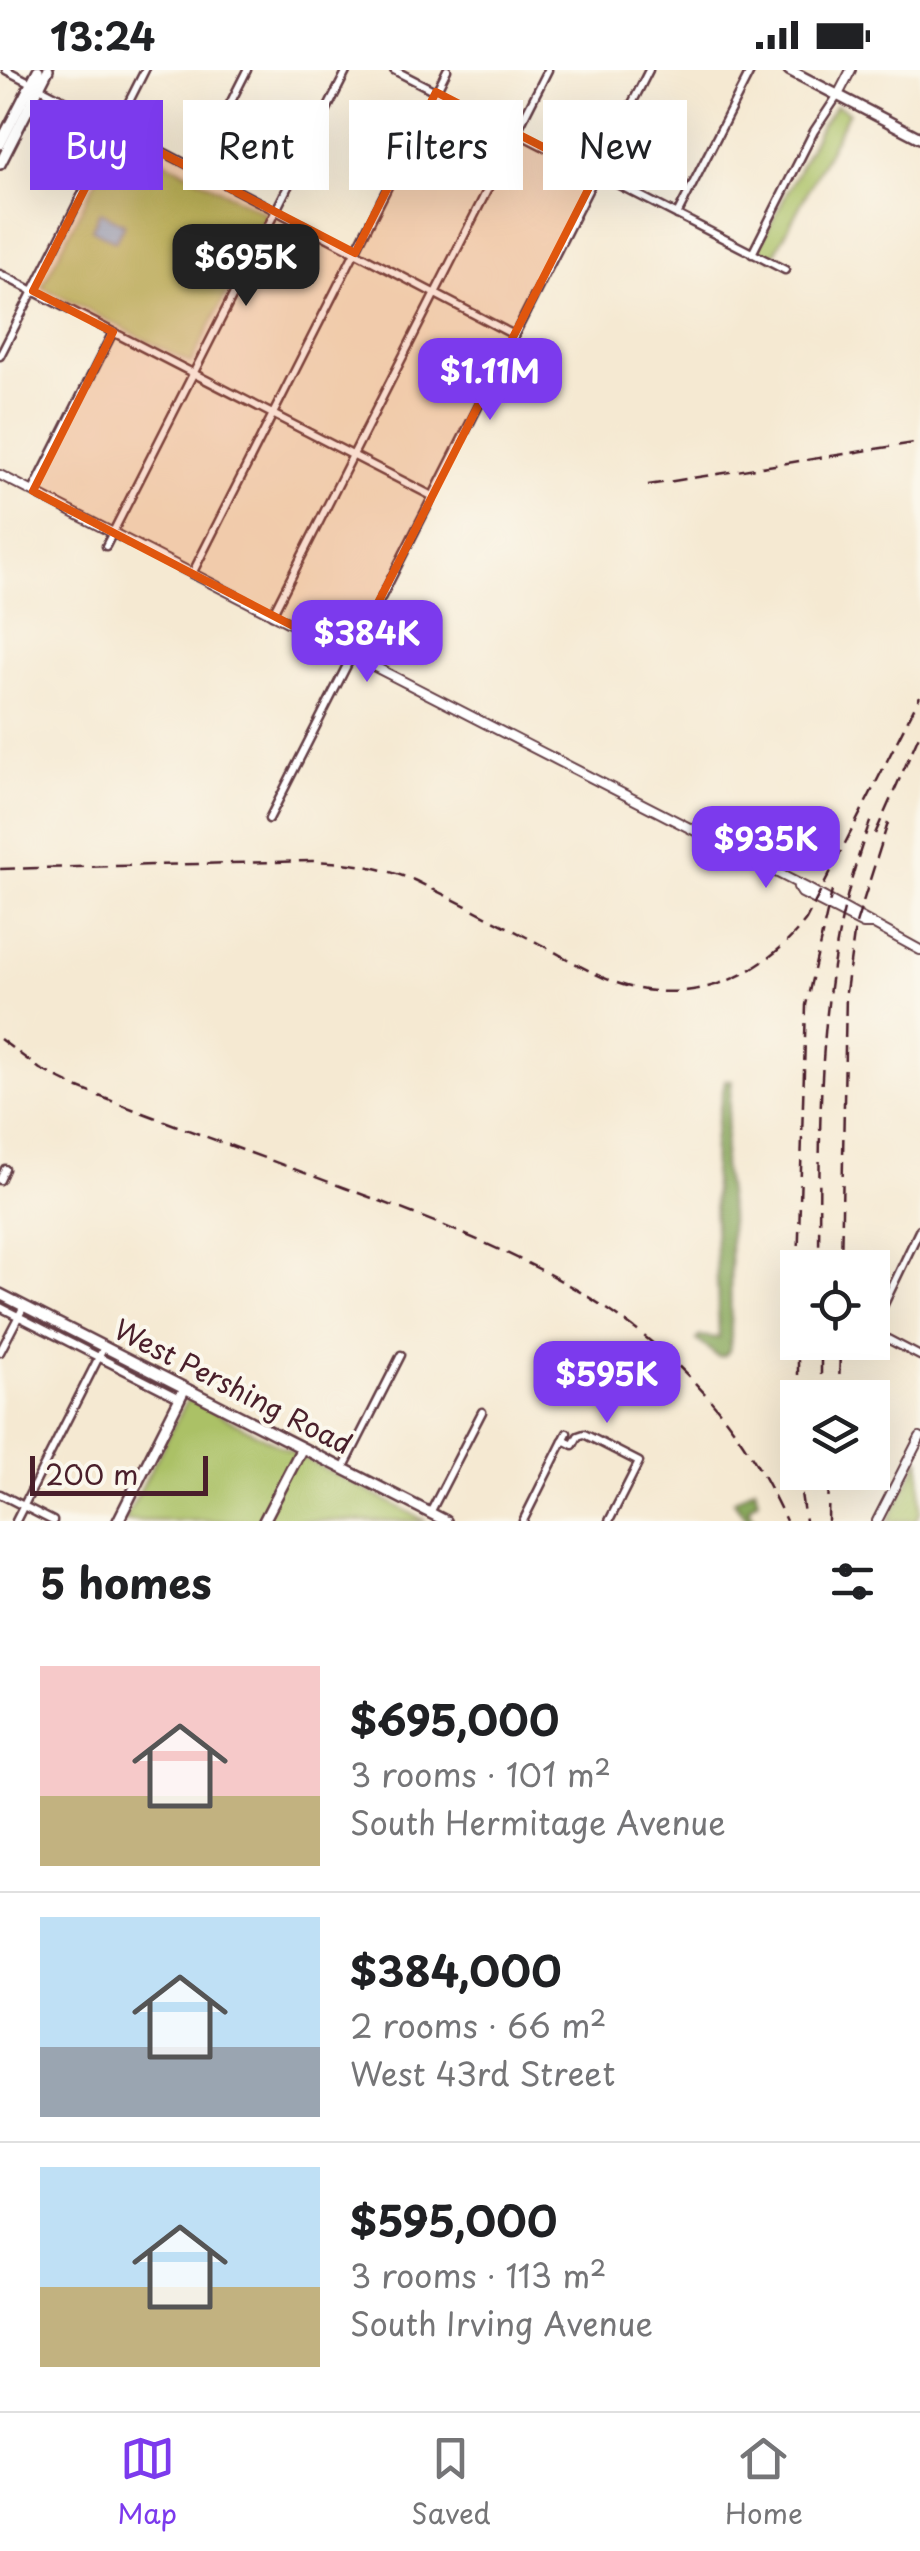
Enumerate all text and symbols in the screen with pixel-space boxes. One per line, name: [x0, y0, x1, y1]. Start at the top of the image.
text: 13:24: [50, 7, 155, 64]
chip: Buy: [30, 100, 163, 190]
chip: Rent: [183, 100, 329, 190]
chip: Filters: [349, 100, 523, 190]
chip: New: [543, 100, 687, 190]
pin: $695K: [176, 224, 316, 309]
text: $695K: [194, 232, 298, 280]
pin: $1.11M: [409, 338, 571, 423]
text: $1.11M: [440, 346, 540, 394]
pin: $384K: [297, 600, 437, 685]
text: $384K: [314, 608, 420, 656]
pin: $935K: [696, 806, 836, 891]
text: $935K: [714, 814, 818, 862]
map controls: [780, 1250, 890, 1490]
button: locate: [780, 1250, 890, 1360]
street label: West Pershing Road: [107, 1307, 360, 1464]
pin: $595K: [537, 1341, 677, 1426]
text: $595K: [555, 1349, 659, 1397]
button: layers: [780, 1380, 890, 1490]
scale bar: [30, 1451, 208, 1496]
text: 200 m: [45, 1452, 138, 1495]
text: 5 homes: [40, 1550, 212, 1613]
icon: filters: [825, 1554, 880, 1609]
text: $695,000: [350, 1687, 559, 1750]
icon: home: [120, 1706, 240, 1826]
text: 3 rooms · 101 m²: [350, 1750, 611, 1798]
text: South Hermitage Avenue: [350, 1798, 726, 1846]
text: $384,000: [350, 1938, 561, 2001]
icon: home: [120, 1957, 240, 2077]
text: 2 rooms · 66 m²: [350, 2001, 607, 2049]
text: West 43rd Street: [350, 2049, 615, 2097]
text: $595,000: [350, 2188, 557, 2251]
icon: home: [120, 2207, 240, 2327]
text: 3 rooms · 113 m²: [350, 2251, 607, 2299]
text: South Irving Avenue: [350, 2299, 653, 2347]
tab: Map: [117, 2431, 177, 2534]
tab: Saved: [411, 2431, 491, 2534]
tab: Home: [725, 2431, 803, 2534]

